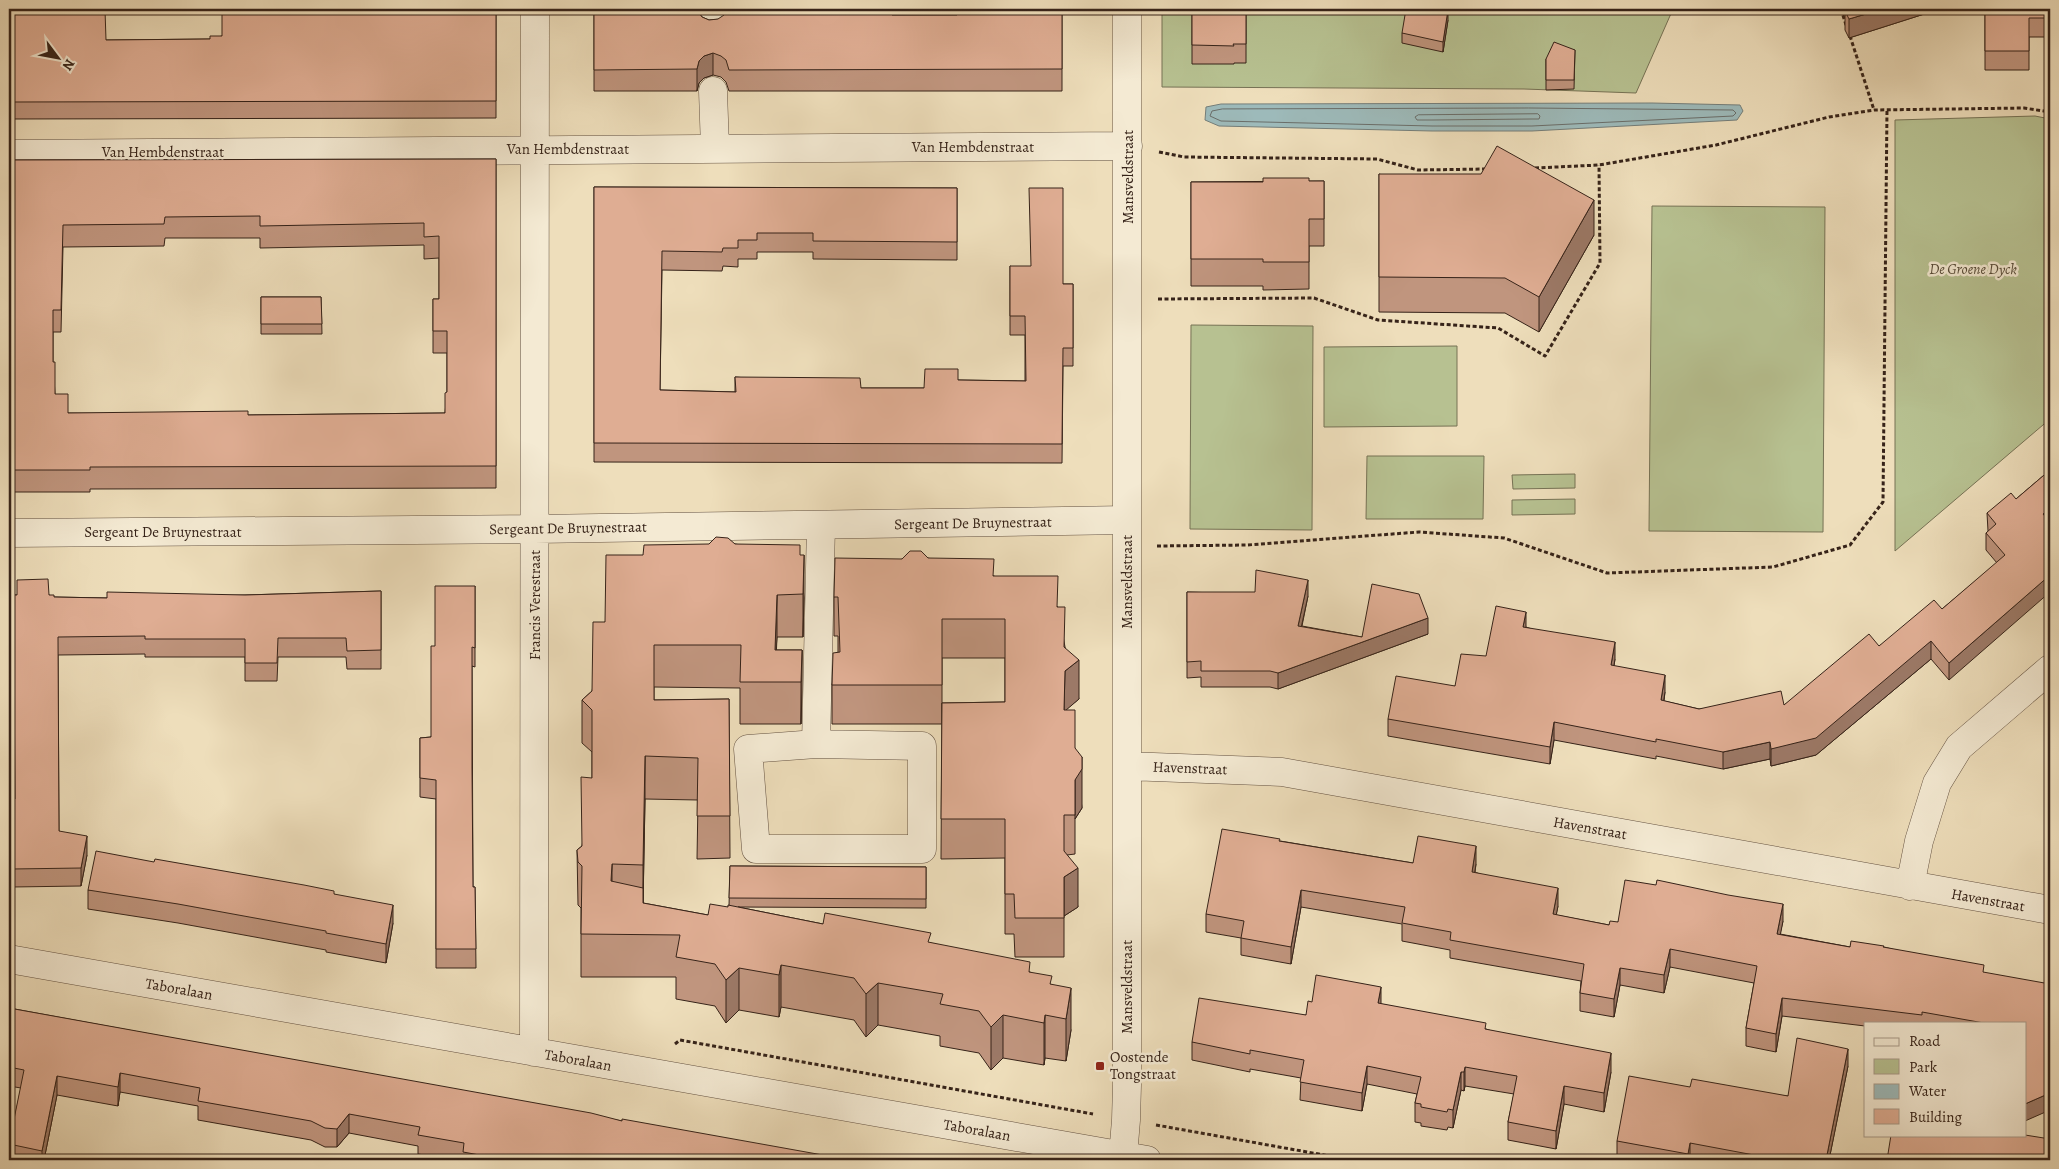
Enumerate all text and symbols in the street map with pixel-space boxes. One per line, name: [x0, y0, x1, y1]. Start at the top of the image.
north arrow: [32, 32, 82, 82]
text: N: [58, 55, 79, 74]
street label: Mansveldstraat: [1118, 130, 1138, 224]
street label: Van Hembdenstraat: [911, 137, 1034, 157]
street label: Van Hembdenstraat: [506, 139, 629, 159]
street label: Van Hembdenstraat: [101, 142, 224, 162]
park label: De Groene Dyck: [1929, 259, 2017, 279]
street label: Sergeant De Bruynestraat: [894, 512, 1052, 534]
street label: Sergeant De Bruynestraat: [489, 517, 647, 539]
street label: Sergeant De Bruynestraat: [84, 522, 242, 542]
street label: Mansveldstraat: [1117, 535, 1137, 629]
street label: Francis Verestraat: [525, 550, 545, 660]
street label: Havenstraat: [1152, 757, 1228, 779]
street label: Havenstraat: [1552, 812, 1629, 844]
street label: Havenstraat: [1950, 884, 2027, 916]
street label: Mansveldstraat: [1117, 940, 1137, 1034]
street label: Taboralaan: [144, 973, 214, 1005]
legend: [1864, 1022, 2026, 1136]
text: Road: [1909, 1031, 1941, 1051]
street label: Taboralaan: [543, 1044, 613, 1076]
place label: Oostende Tongstraat: [1110, 1047, 1176, 1084]
text: Park: [1909, 1057, 1938, 1077]
marker: Oostende Tongstraat: [1094, 1060, 1106, 1072]
text: Water: [1908, 1081, 1946, 1101]
text: Building: [1909, 1107, 1962, 1127]
street label: Taboralaan: [942, 1114, 1012, 1146]

